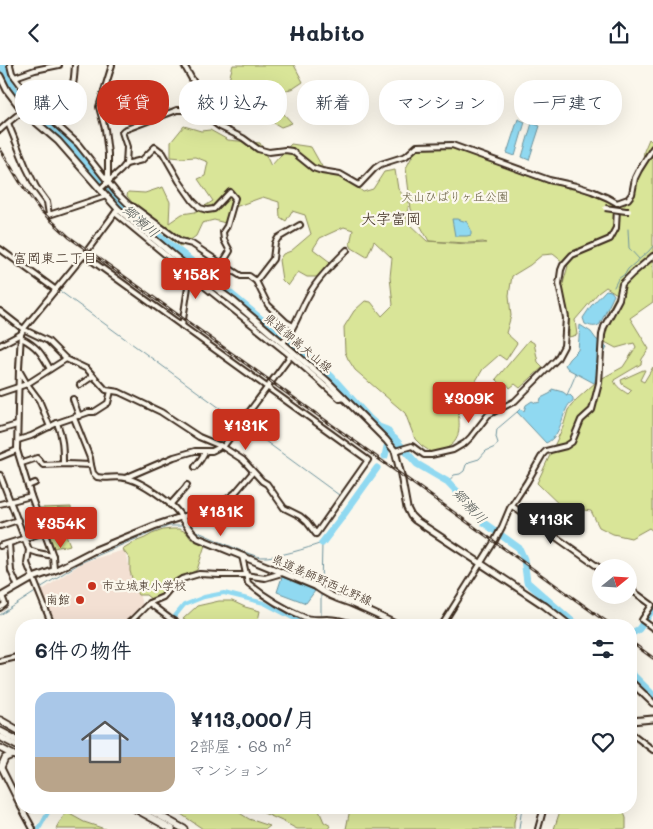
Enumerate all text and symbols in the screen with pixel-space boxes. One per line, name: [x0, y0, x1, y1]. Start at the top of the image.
text: Habito: [289, 18, 364, 47]
icon: back: [20, 19, 48, 47]
icon: share: [605, 19, 633, 47]
chip: 購入: [15, 80, 87, 125]
chip: 賃貸: [97, 80, 169, 125]
chip: 絞り込み: [179, 80, 287, 125]
chip: 新着: [297, 80, 369, 125]
chip: マンション: [379, 80, 504, 125]
chip: 一戸建て: [514, 80, 622, 125]
park label: 犬山ひばりヶ丘公園: [401, 188, 509, 204]
water label: 郷瀬川: [119, 200, 163, 242]
district label: 大字富岡: [361, 208, 421, 228]
district label: 富岡東二丁目: [13, 248, 97, 267]
pin: ¥158K: [161, 257, 231, 300]
text: ¥158K: [172, 263, 220, 284]
street label: 県道御嵩犬山線: [261, 309, 336, 375]
pin: ¥309K: [434, 381, 504, 424]
text: ¥309K: [444, 387, 494, 408]
pin: ¥131K: [211, 409, 281, 451]
text: ¥131K: [224, 414, 268, 435]
water label: 郷瀬川: [449, 484, 492, 527]
pin: ¥181K: [186, 495, 256, 537]
text: ¥181K: [198, 500, 244, 521]
pin: ¥113K: [516, 503, 586, 545]
pin: ¥354K: [26, 507, 96, 549]
text: ¥113K: [529, 508, 573, 529]
text: ¥354K: [36, 512, 86, 533]
street label: 県道善師野西北野線: [270, 550, 375, 608]
north arrow: [592, 559, 638, 604]
map controls: [592, 559, 637, 604]
place label: 市立城東小学校: [102, 577, 186, 593]
marker: 市立城東小学校: [86, 580, 98, 592]
place label: 南館: [46, 591, 70, 607]
marker: 南館: [74, 594, 86, 606]
icon: filters: [589, 635, 617, 663]
text: 6件の物件: [35, 636, 132, 663]
text: ¥113,000/月: [190, 705, 315, 732]
icon: home: [75, 712, 135, 772]
icon: heart: [589, 728, 617, 756]
text: 2部屋 · 68 m²: [190, 735, 291, 756]
text: マンション: [190, 759, 269, 780]

